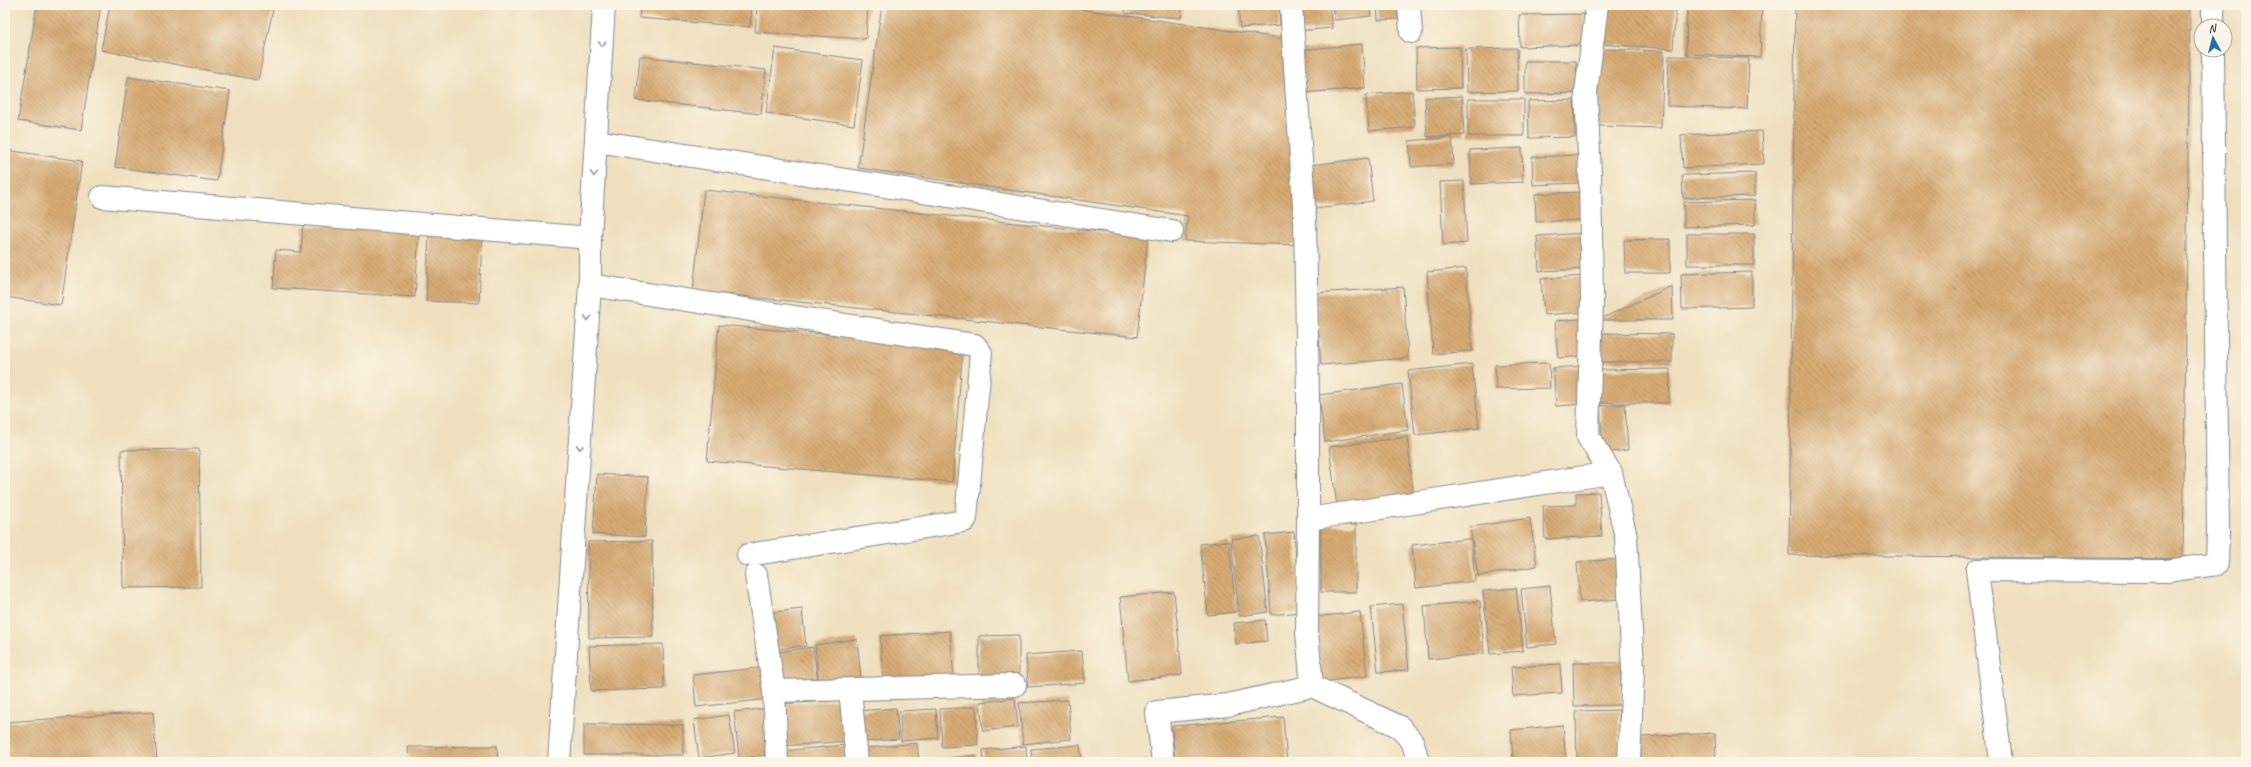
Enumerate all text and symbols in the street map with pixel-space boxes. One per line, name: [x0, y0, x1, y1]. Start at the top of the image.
north arrow: [2193, 18, 2233, 58]
text: N: [2208, 20, 2218, 35]
one-way arrow: [598, 41, 606, 47]
one-way arrow: [590, 171, 599, 177]
one-way arrow: [583, 314, 592, 321]
one-way arrow: [575, 444, 584, 450]

